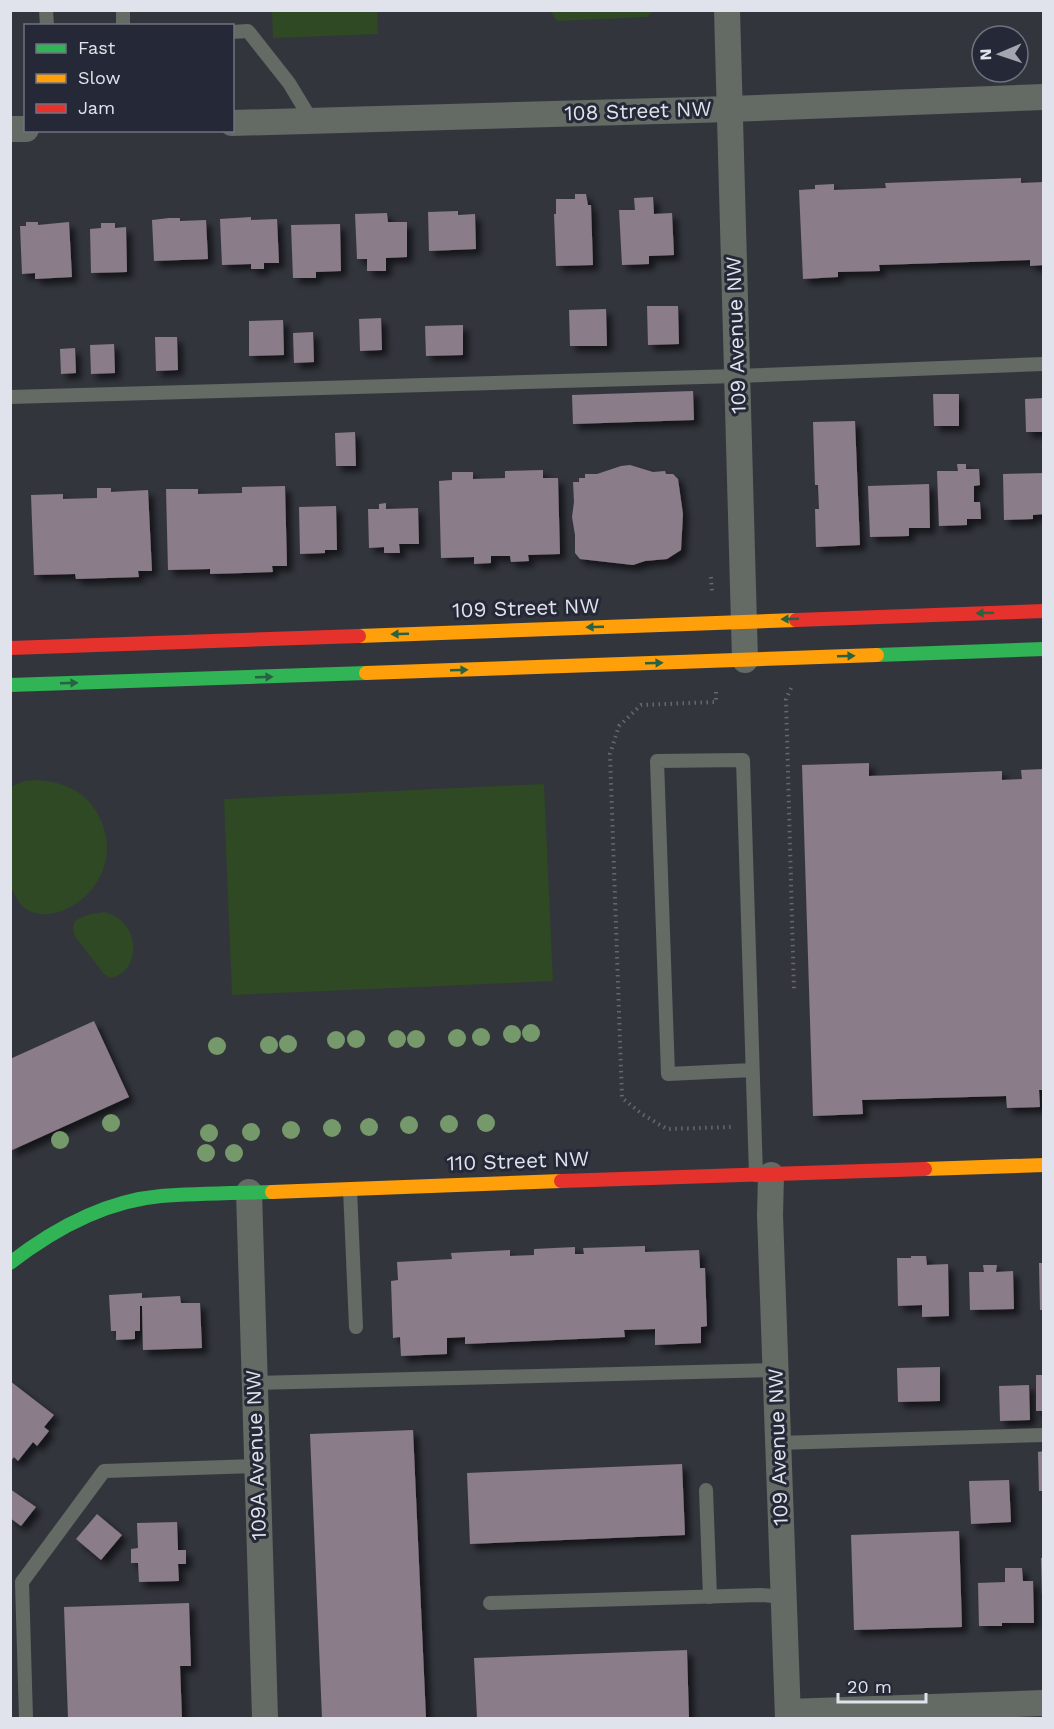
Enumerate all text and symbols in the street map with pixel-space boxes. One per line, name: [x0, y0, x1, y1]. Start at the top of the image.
legend: [24, 24, 234, 132]
north arrow: [970, 24, 1030, 84]
text: Fast: [78, 37, 116, 58]
text: N: [976, 48, 995, 61]
text: Slow: [78, 67, 121, 88]
street label: 108 Street NW: [564, 95, 712, 126]
text: Jam: [78, 97, 115, 118]
street label: 109 Avenue NW: [720, 256, 751, 414]
street label: 109 Street NW: [452, 592, 600, 623]
one-way arrow: [976, 608, 995, 617]
one-way arrow: [781, 615, 800, 624]
one-way arrow: [586, 622, 605, 631]
one-way arrow: [391, 629, 410, 638]
one-way arrow: [837, 652, 856, 661]
one-way arrow: [644, 659, 663, 668]
one-way arrow: [449, 665, 468, 675]
one-way arrow: [254, 672, 273, 681]
one-way arrow: [59, 678, 78, 688]
street label: 110 Street NW: [446, 1146, 590, 1175]
street label: 109 Avenue NW: [762, 1368, 793, 1526]
street label: 109A Avenue NW: [240, 1369, 271, 1541]
scale bar: [838, 1666, 926, 1704]
text: 20 m: [847, 1676, 892, 1697]

